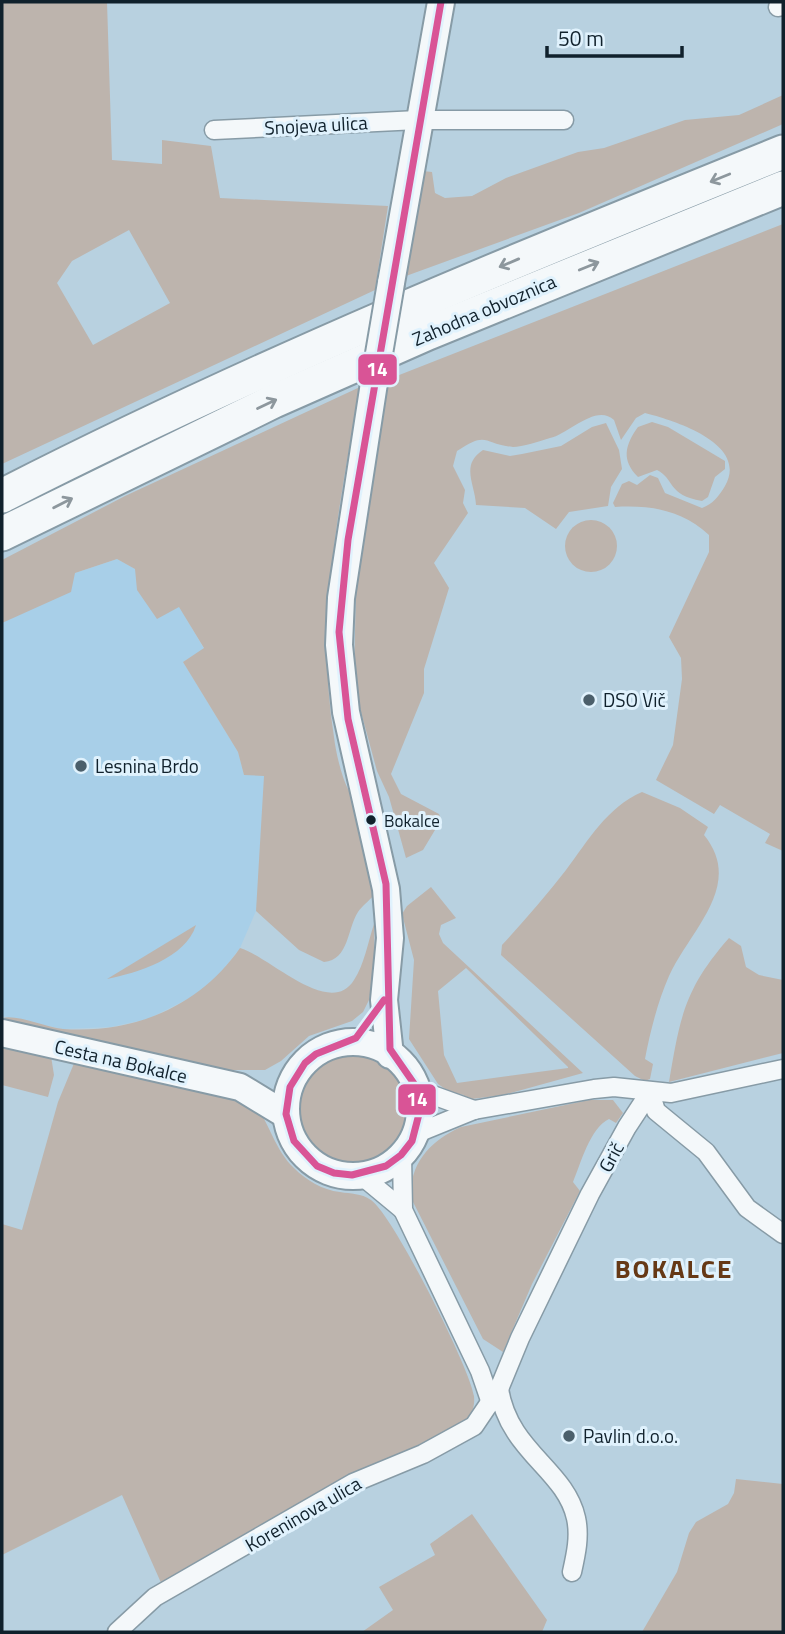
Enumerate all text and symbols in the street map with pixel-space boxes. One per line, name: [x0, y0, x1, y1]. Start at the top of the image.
scale bar: [547, 14, 682, 58]
text: 50 m: [558, 22, 604, 54]
street label: Snojeva ulica: [264, 107, 369, 142]
one-way arrow: [710, 172, 731, 185]
one-way arrow: [499, 257, 520, 270]
one-way arrow: [578, 259, 599, 272]
street label: Zahodna obvoznica: [407, 266, 561, 353]
line badge: 14: [357, 353, 398, 386]
text: 14: [366, 354, 388, 383]
one-way arrow: [256, 397, 277, 410]
one-way arrow: [52, 496, 73, 510]
place label: DSO Vič: [603, 685, 666, 714]
marker: DSO Vič: [581, 692, 597, 708]
place label: Lesnina Brdo: [95, 751, 199, 780]
marker: Lesnina Brdo: [73, 758, 89, 774]
place label: Bokalce: [384, 808, 440, 834]
marker: Bokalce: [364, 813, 378, 827]
street label: Cesta na Bokalce: [52, 1031, 190, 1090]
line badge: 14: [397, 1083, 437, 1116]
text: 14: [406, 1084, 428, 1113]
street label: Grič: [590, 1136, 631, 1177]
district label: BOKALCE: [615, 1249, 733, 1288]
place label: Pavlin d.o.o.: [583, 1421, 678, 1450]
marker: Pavlin d.o.o.: [561, 1428, 577, 1444]
street label: Koreninova ulica: [239, 1468, 367, 1559]

